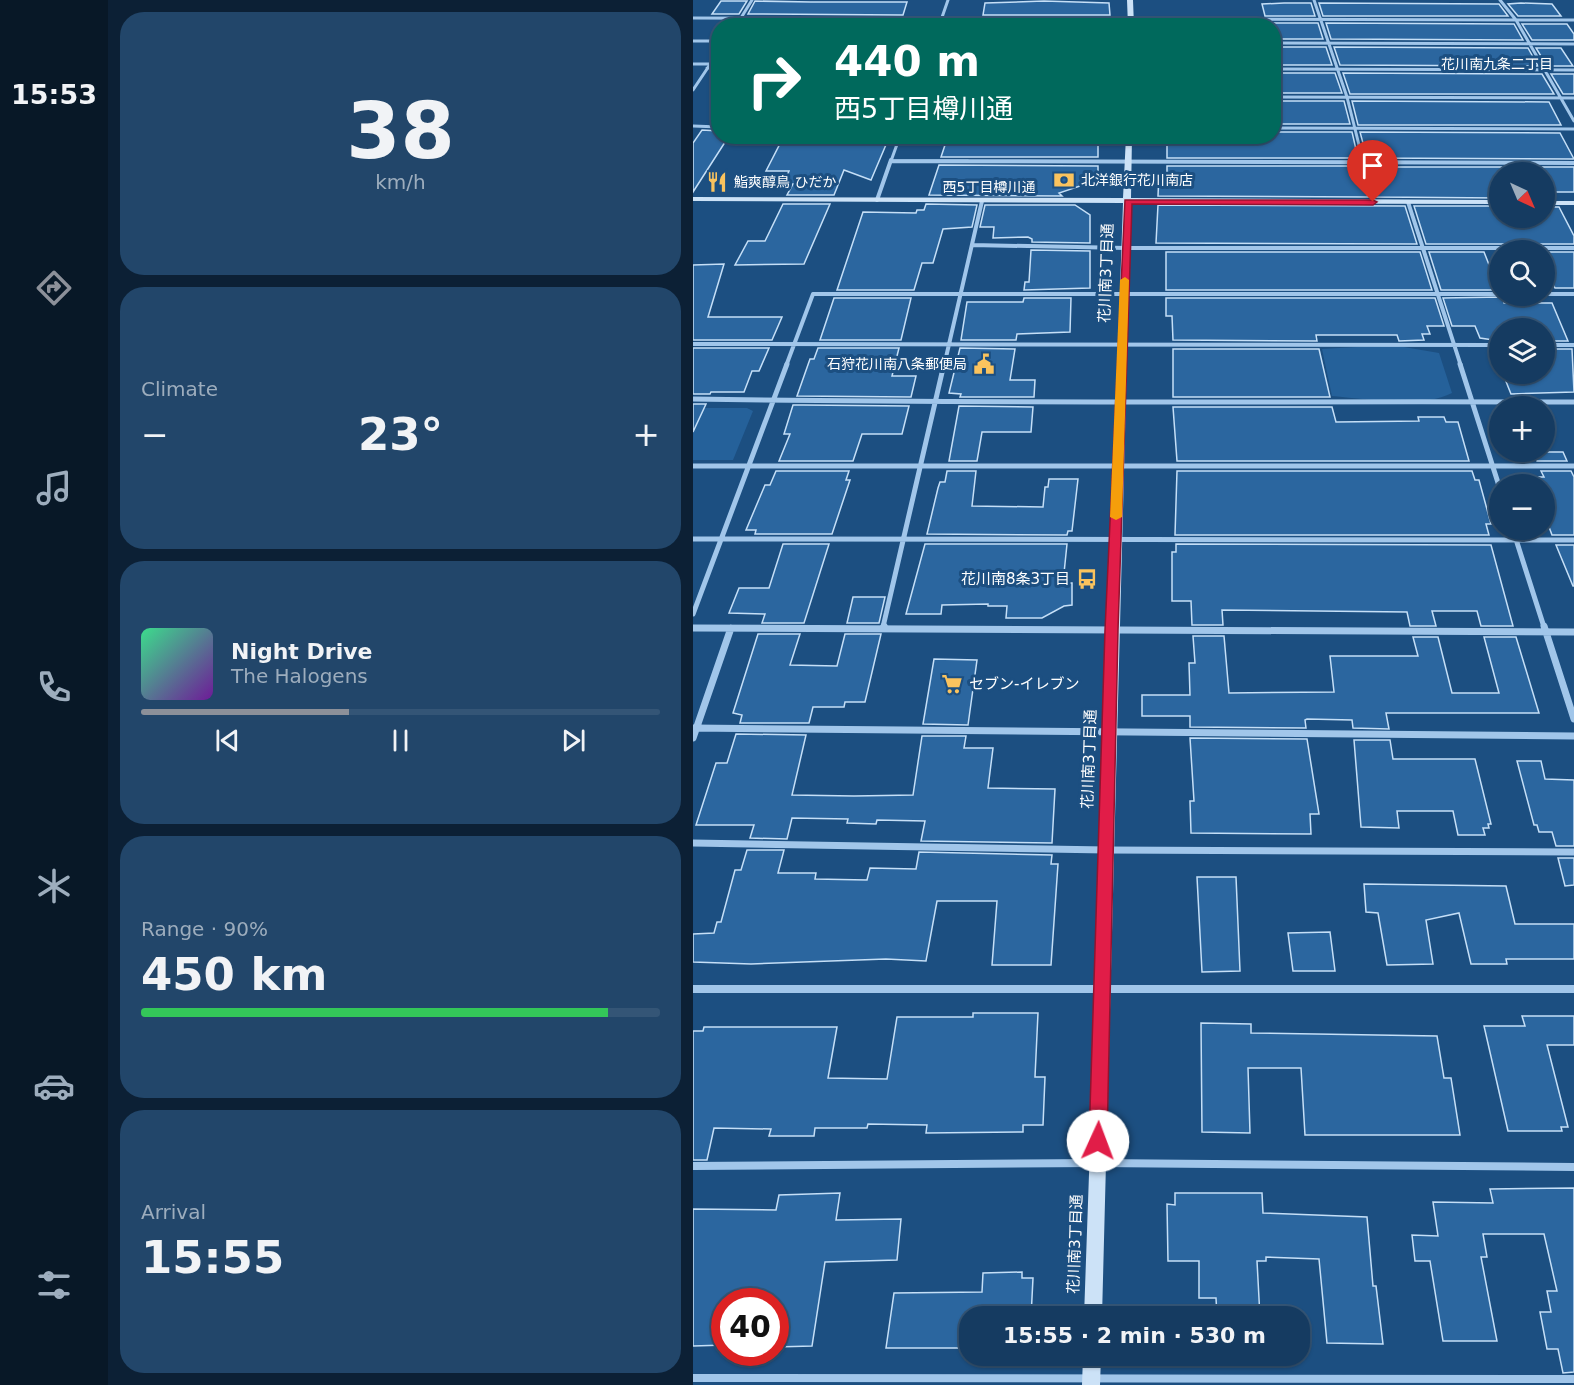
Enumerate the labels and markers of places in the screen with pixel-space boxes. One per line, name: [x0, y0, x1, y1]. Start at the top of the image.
pin: [1347, 140, 1398, 202]
bank icon: 北洋銀行花川南店: [1052, 168, 1076, 192]
restaurant icon: 鮨爽醇鳥 ひだか: [705, 170, 729, 194]
place label: 北洋銀行花川南店: [1081, 172, 1193, 188]
place label: 鮨爽醇鳥 ひだか: [734, 174, 836, 190]
public building icon: 石狩花川南八条郵便局: [972, 352, 996, 376]
place label: 石狩花川南八条郵便局: [827, 356, 967, 372]
bus stop icon: 花川南8条3丁目: [1075, 567, 1099, 591]
place label: 花川南8条3丁目: [961, 570, 1070, 588]
supermarket icon: セブン-イレブン: [940, 672, 964, 696]
place label: セブン-イレブン: [969, 675, 1079, 693]

